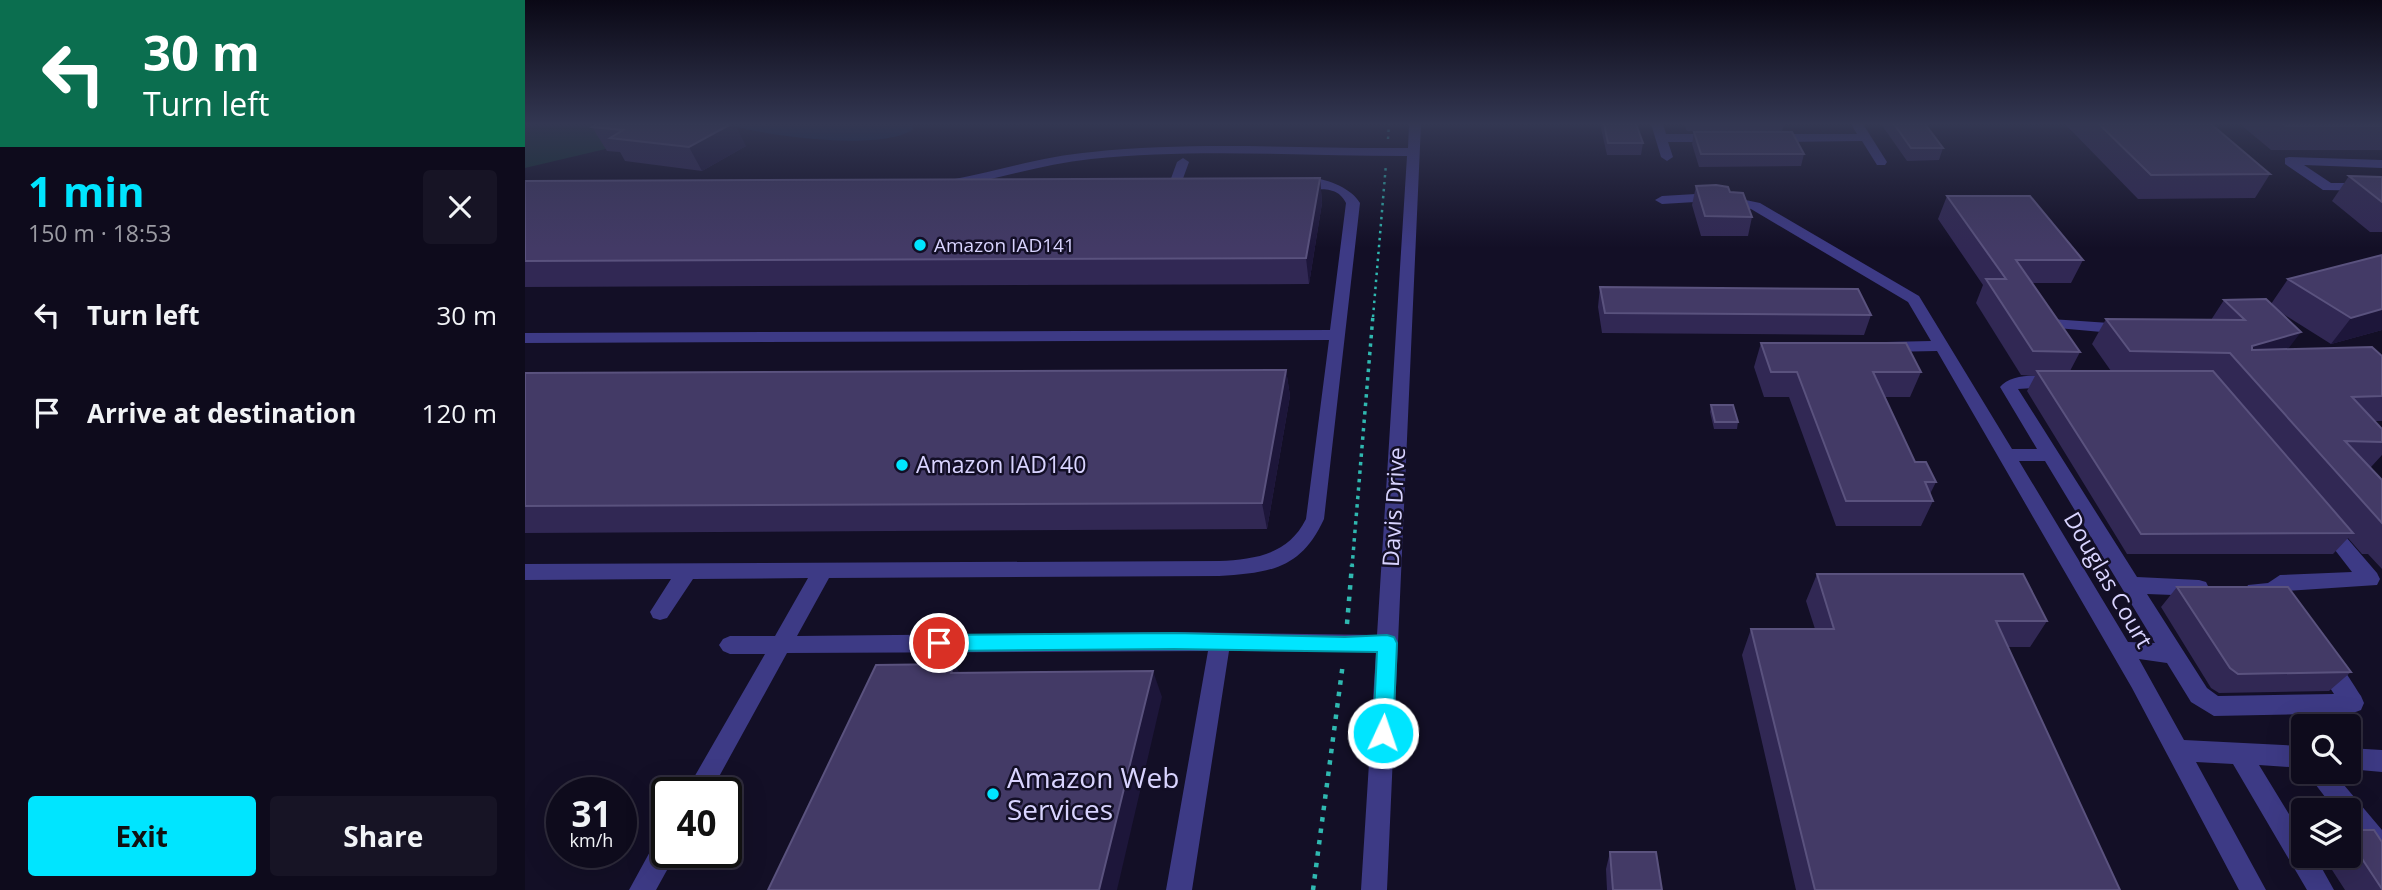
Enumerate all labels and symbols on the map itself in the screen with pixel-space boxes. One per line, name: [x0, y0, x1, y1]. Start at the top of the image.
place label: Amazon IAD141: [934, 232, 1075, 258]
marker: Amazon IAD141: [912, 237, 928, 253]
street label: Davis Drive: [1374, 446, 1412, 568]
place label: Amazon IAD140: [916, 448, 1086, 480]
marker: Amazon IAD140: [894, 457, 910, 473]
street label: Douglas Court: [2057, 505, 2161, 654]
pin: [909, 613, 969, 673]
position arrow: [1346, 696, 1420, 770]
place label: Amazon Web Services: [1007, 758, 1179, 828]
speed limit sign: 40: [651, 777, 742, 868]
marker: Amazon Web Services: [985, 786, 1001, 802]

